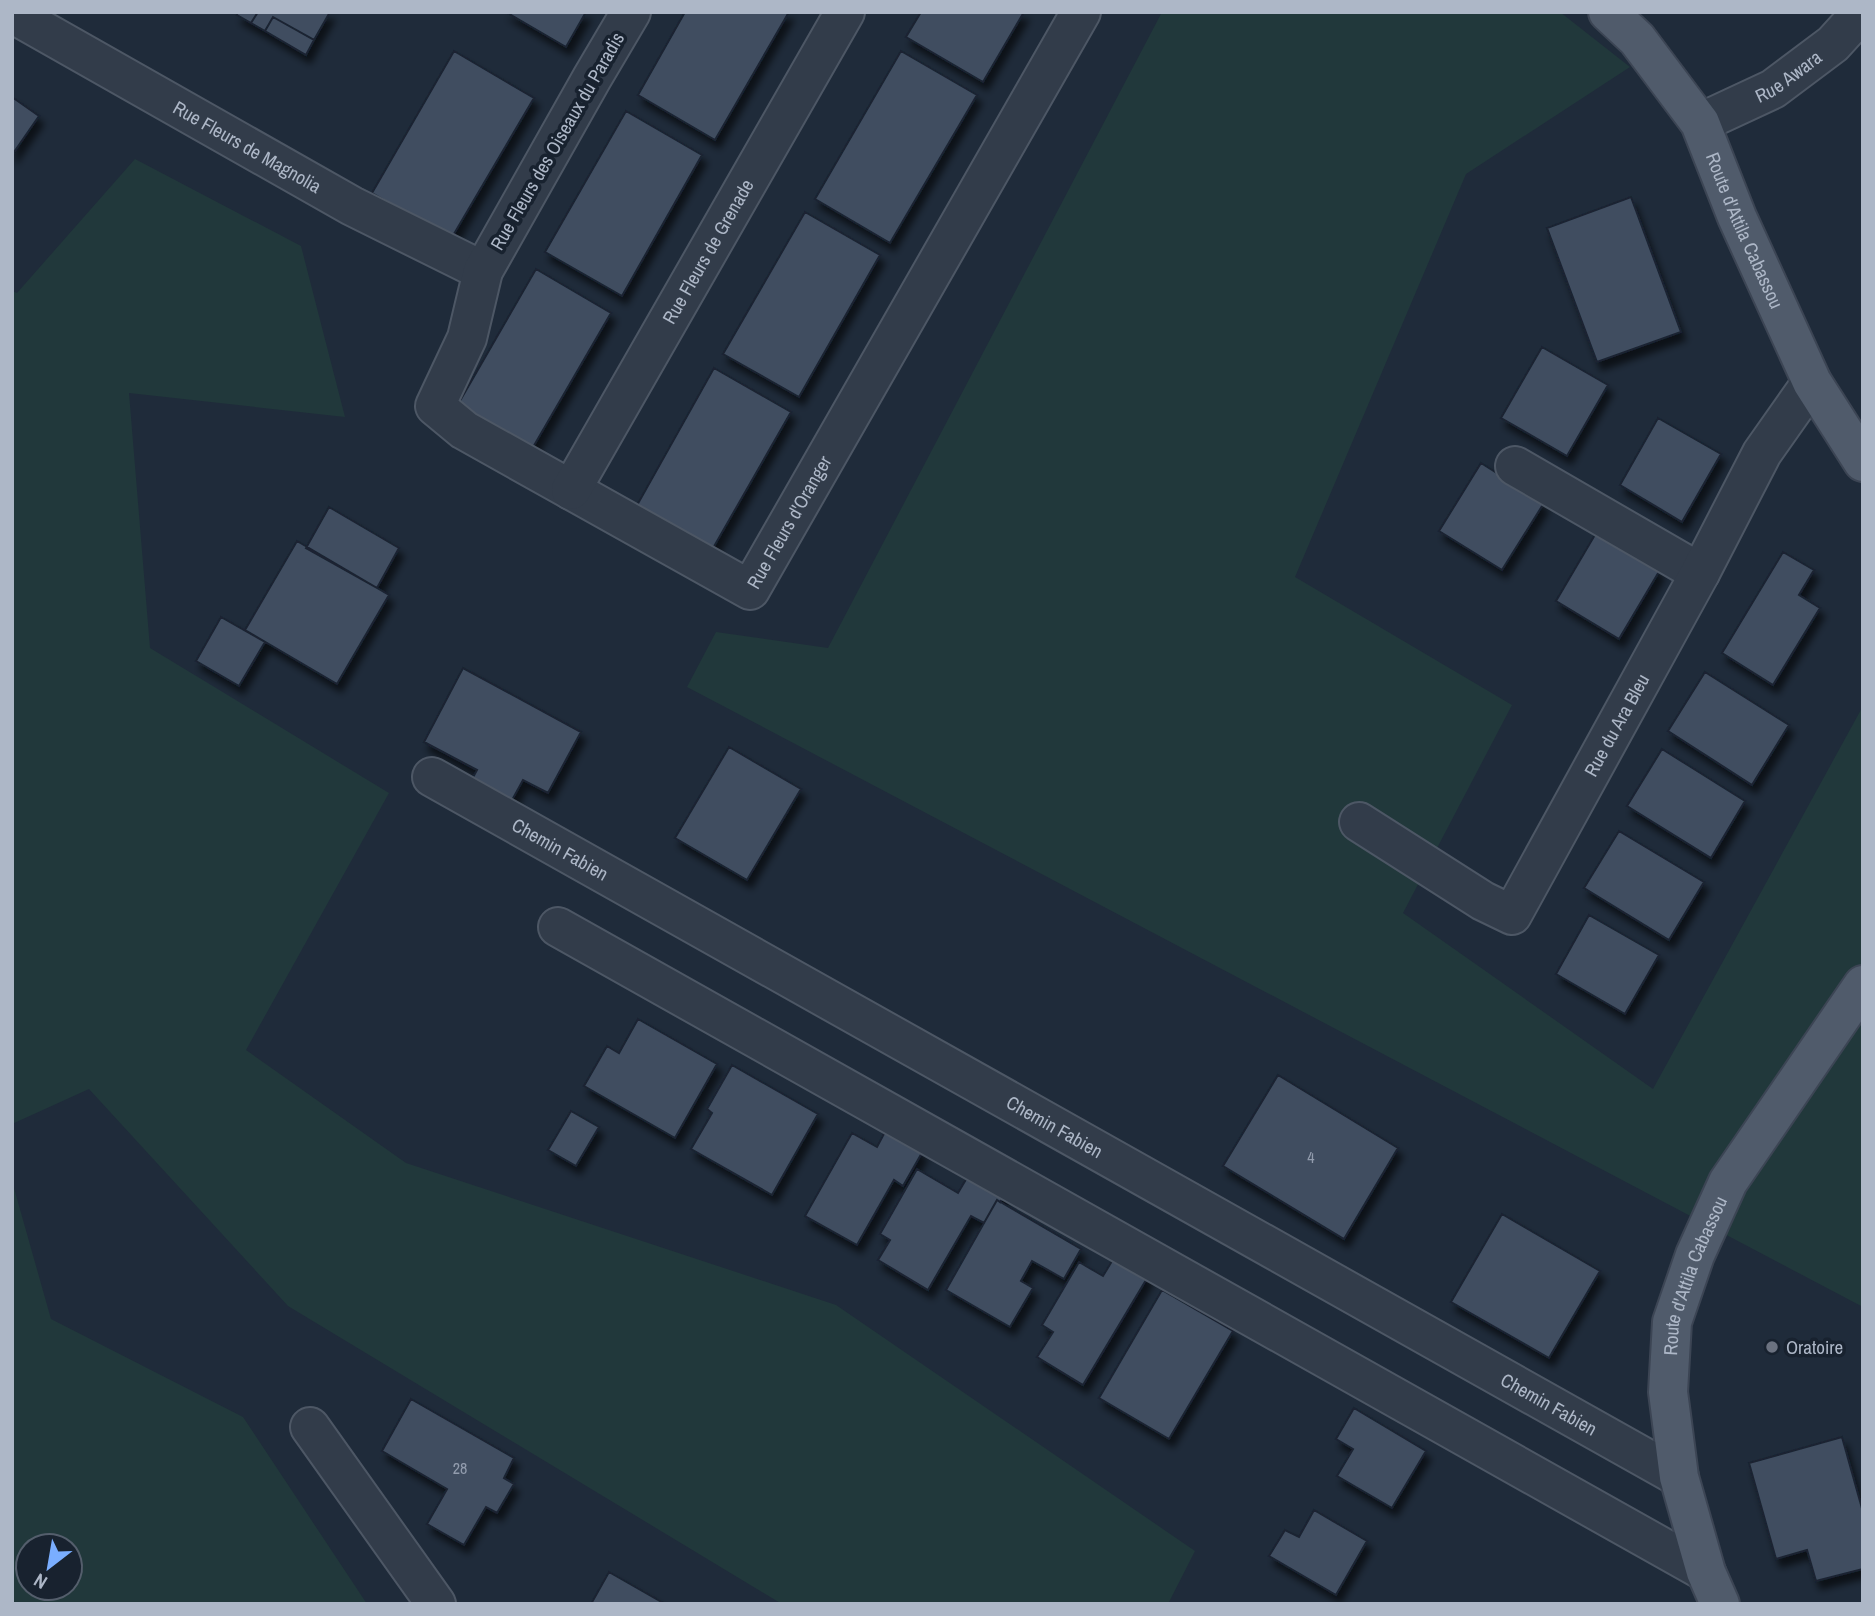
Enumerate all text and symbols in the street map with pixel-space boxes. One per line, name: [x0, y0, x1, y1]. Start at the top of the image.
street label: Rue Fleurs des Oiseaux du Paradis: [484, 27, 630, 255]
street label: Rue Awara: [1751, 44, 1827, 109]
street label: Rue Fleurs de Magnolia: [168, 94, 326, 199]
street label: Route d'Attila Cabassou: [1700, 148, 1790, 313]
street label: Rue Fleurs de Grenade: [656, 174, 760, 329]
street label: Rue Fleurs d'Oranger: [740, 450, 838, 593]
street label: Rue du Ara Bleu: [1578, 669, 1655, 781]
street label: Chemin Fabien: [507, 811, 613, 886]
street label: Chemin Fabien: [1002, 1089, 1108, 1164]
house number: 4: [1307, 1146, 1315, 1168]
street label: Route d'Attila Cabassou: [1657, 1192, 1733, 1356]
place label: Oratoire: [1786, 1334, 1843, 1360]
marker: Oratoire: [1764, 1339, 1780, 1355]
street label: Chemin Fabien: [1496, 1367, 1602, 1442]
house number: 28: [453, 1457, 467, 1479]
north arrow: [14, 1532, 84, 1602]
text: N: [29, 1568, 52, 1596]

